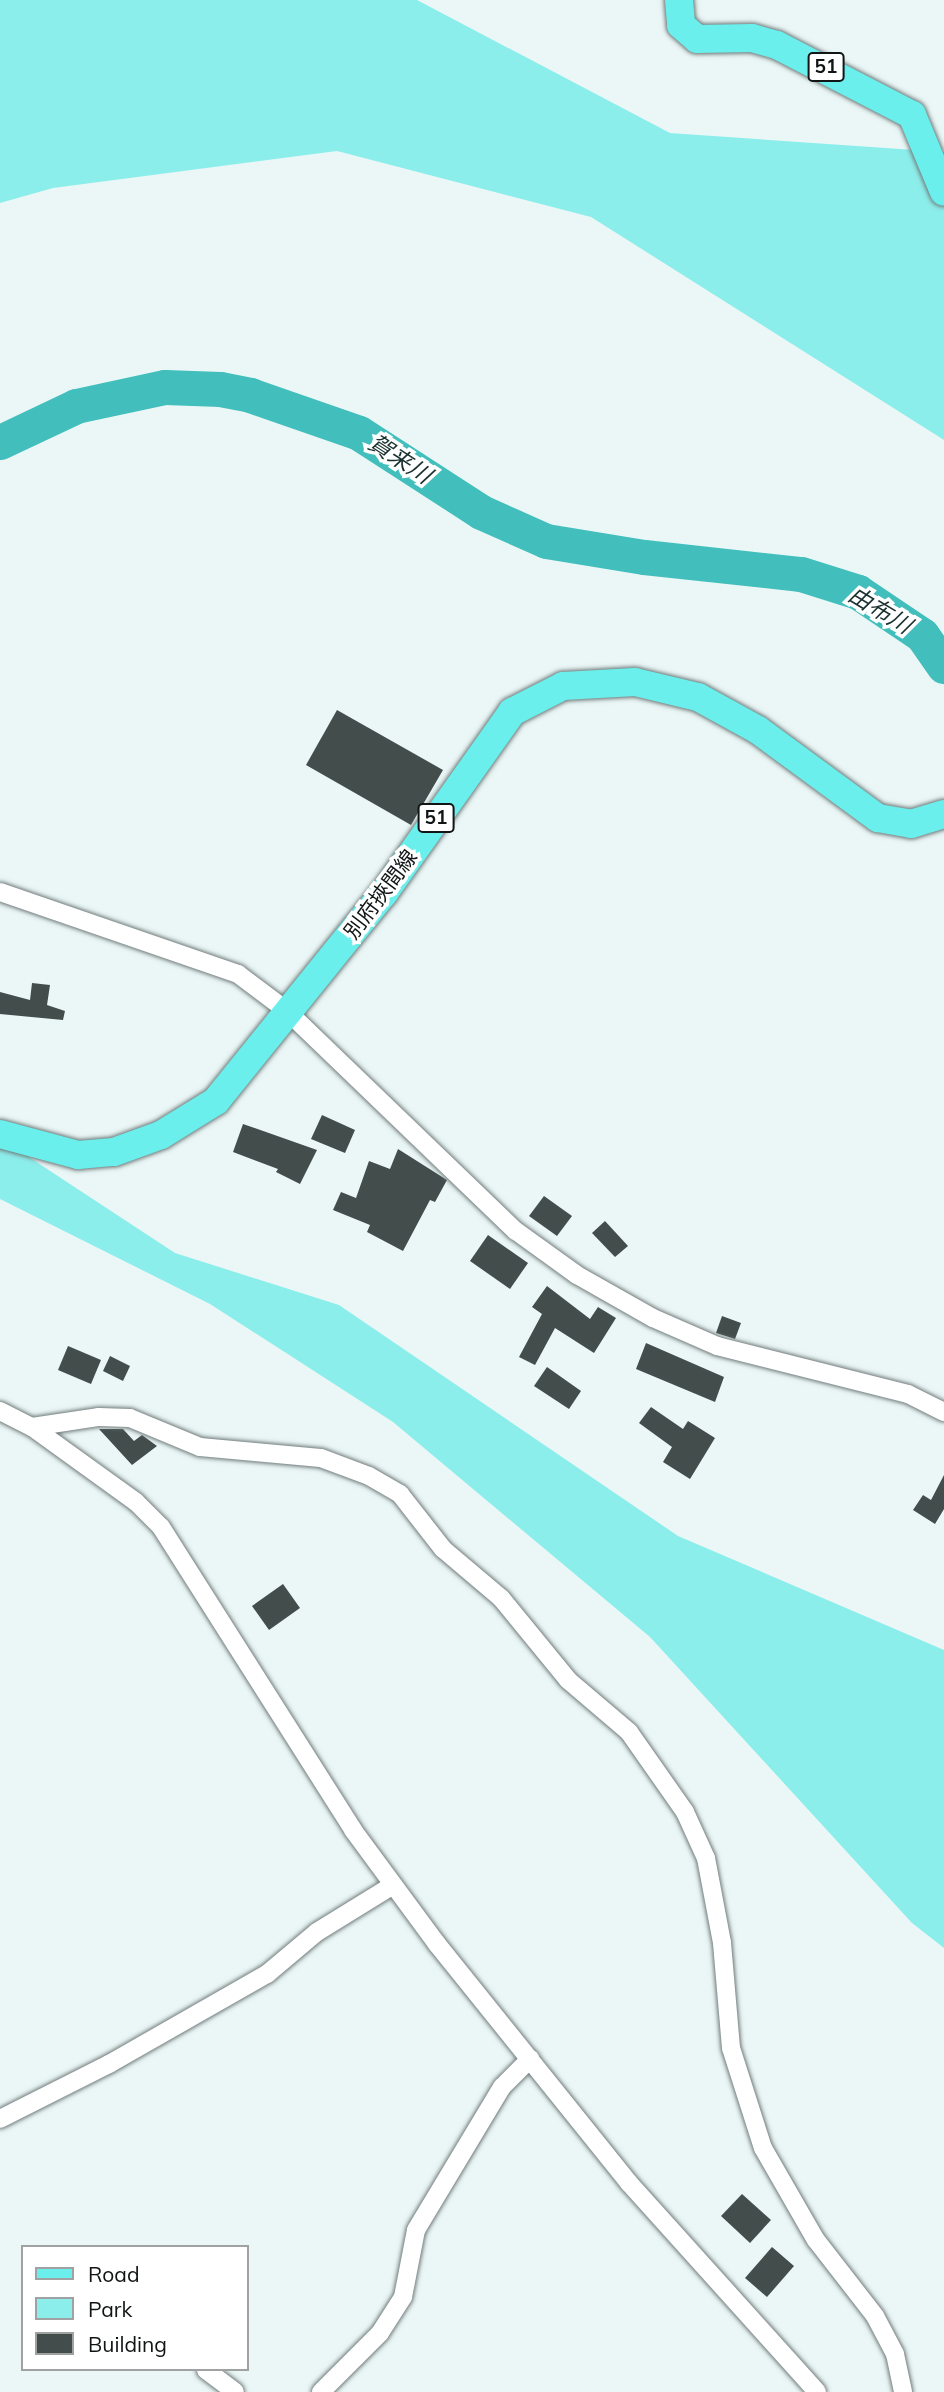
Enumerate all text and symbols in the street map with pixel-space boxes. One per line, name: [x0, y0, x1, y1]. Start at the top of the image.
road number: 51: [807, 52, 845, 82]
water label: 賀来川: [364, 429, 436, 489]
water label: 由布川: [843, 580, 917, 640]
road number: 51: [417, 803, 455, 834]
street label: 別府挾間線: [338, 844, 422, 944]
legend: [21, 2245, 248, 2371]
text: Road: [88, 2261, 139, 2287]
text: Park: [88, 2296, 132, 2322]
text: Building: [88, 2331, 167, 2357]

